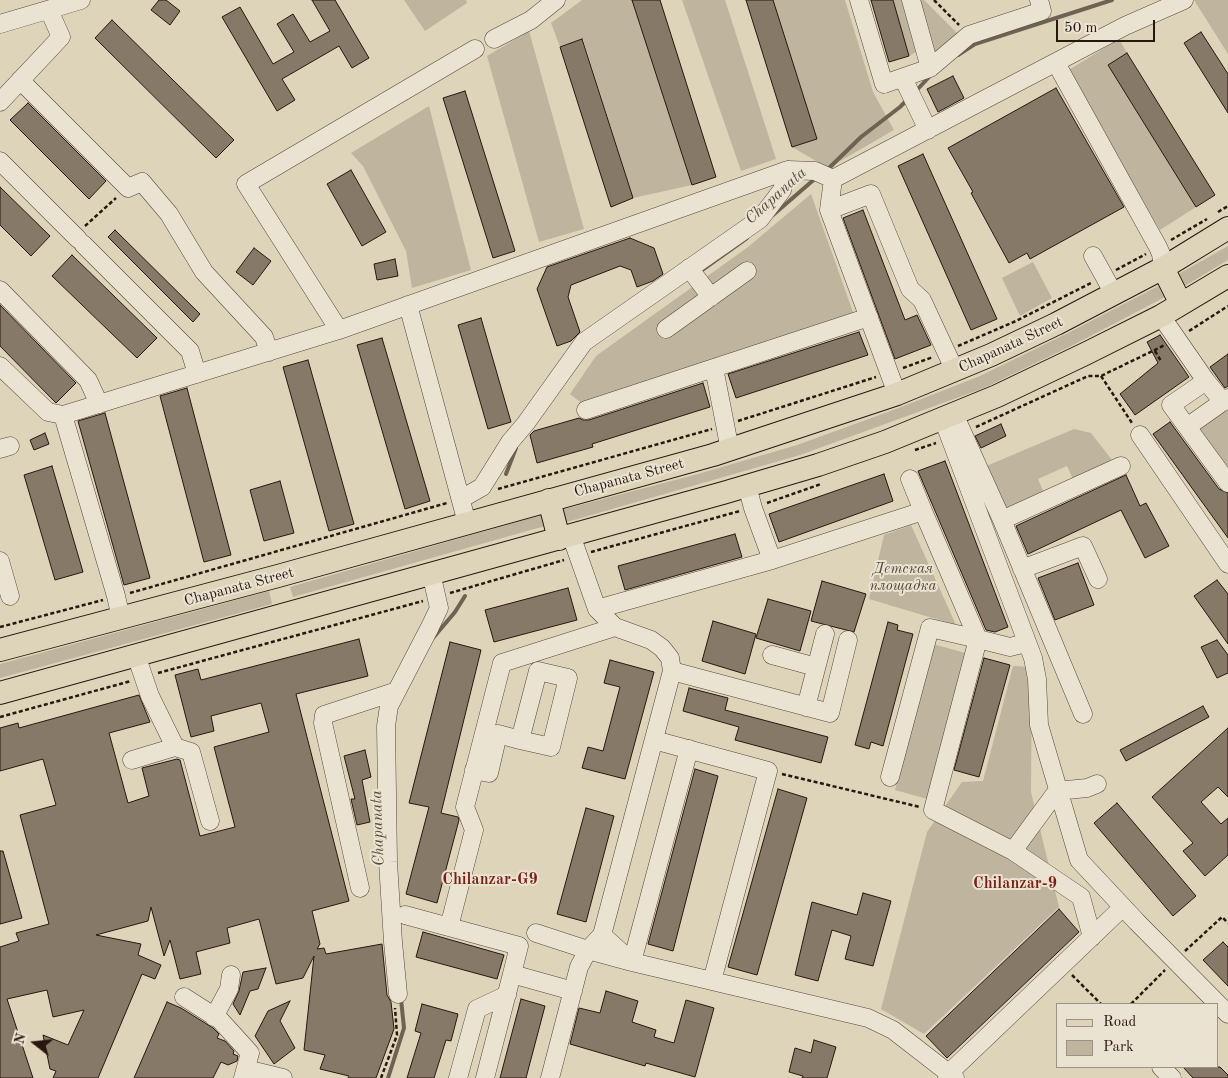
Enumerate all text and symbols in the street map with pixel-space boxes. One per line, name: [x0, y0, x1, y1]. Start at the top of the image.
scale bar: [1058, 10, 1157, 42]
text: 50 m: [1064, 21, 1098, 36]
water label: Chapanata: [741, 163, 811, 229]
street label: Chapanata Street: [956, 313, 1066, 377]
street label: Chapanata Street: [572, 455, 686, 501]
park label: Детская площадка: [869, 560, 937, 595]
street label: Chapanata Street: [182, 564, 296, 610]
water label: Chapanata: [367, 790, 389, 866]
district label: Chilanzar-G9: [442, 870, 538, 890]
district label: Chilanzar-9: [973, 874, 1057, 894]
legend: [1056, 1003, 1218, 1068]
text: Road: [1103, 1015, 1136, 1030]
north arrow: [10, 1018, 60, 1068]
text: N: [12, 1032, 29, 1046]
text: Park: [1103, 1040, 1134, 1055]

